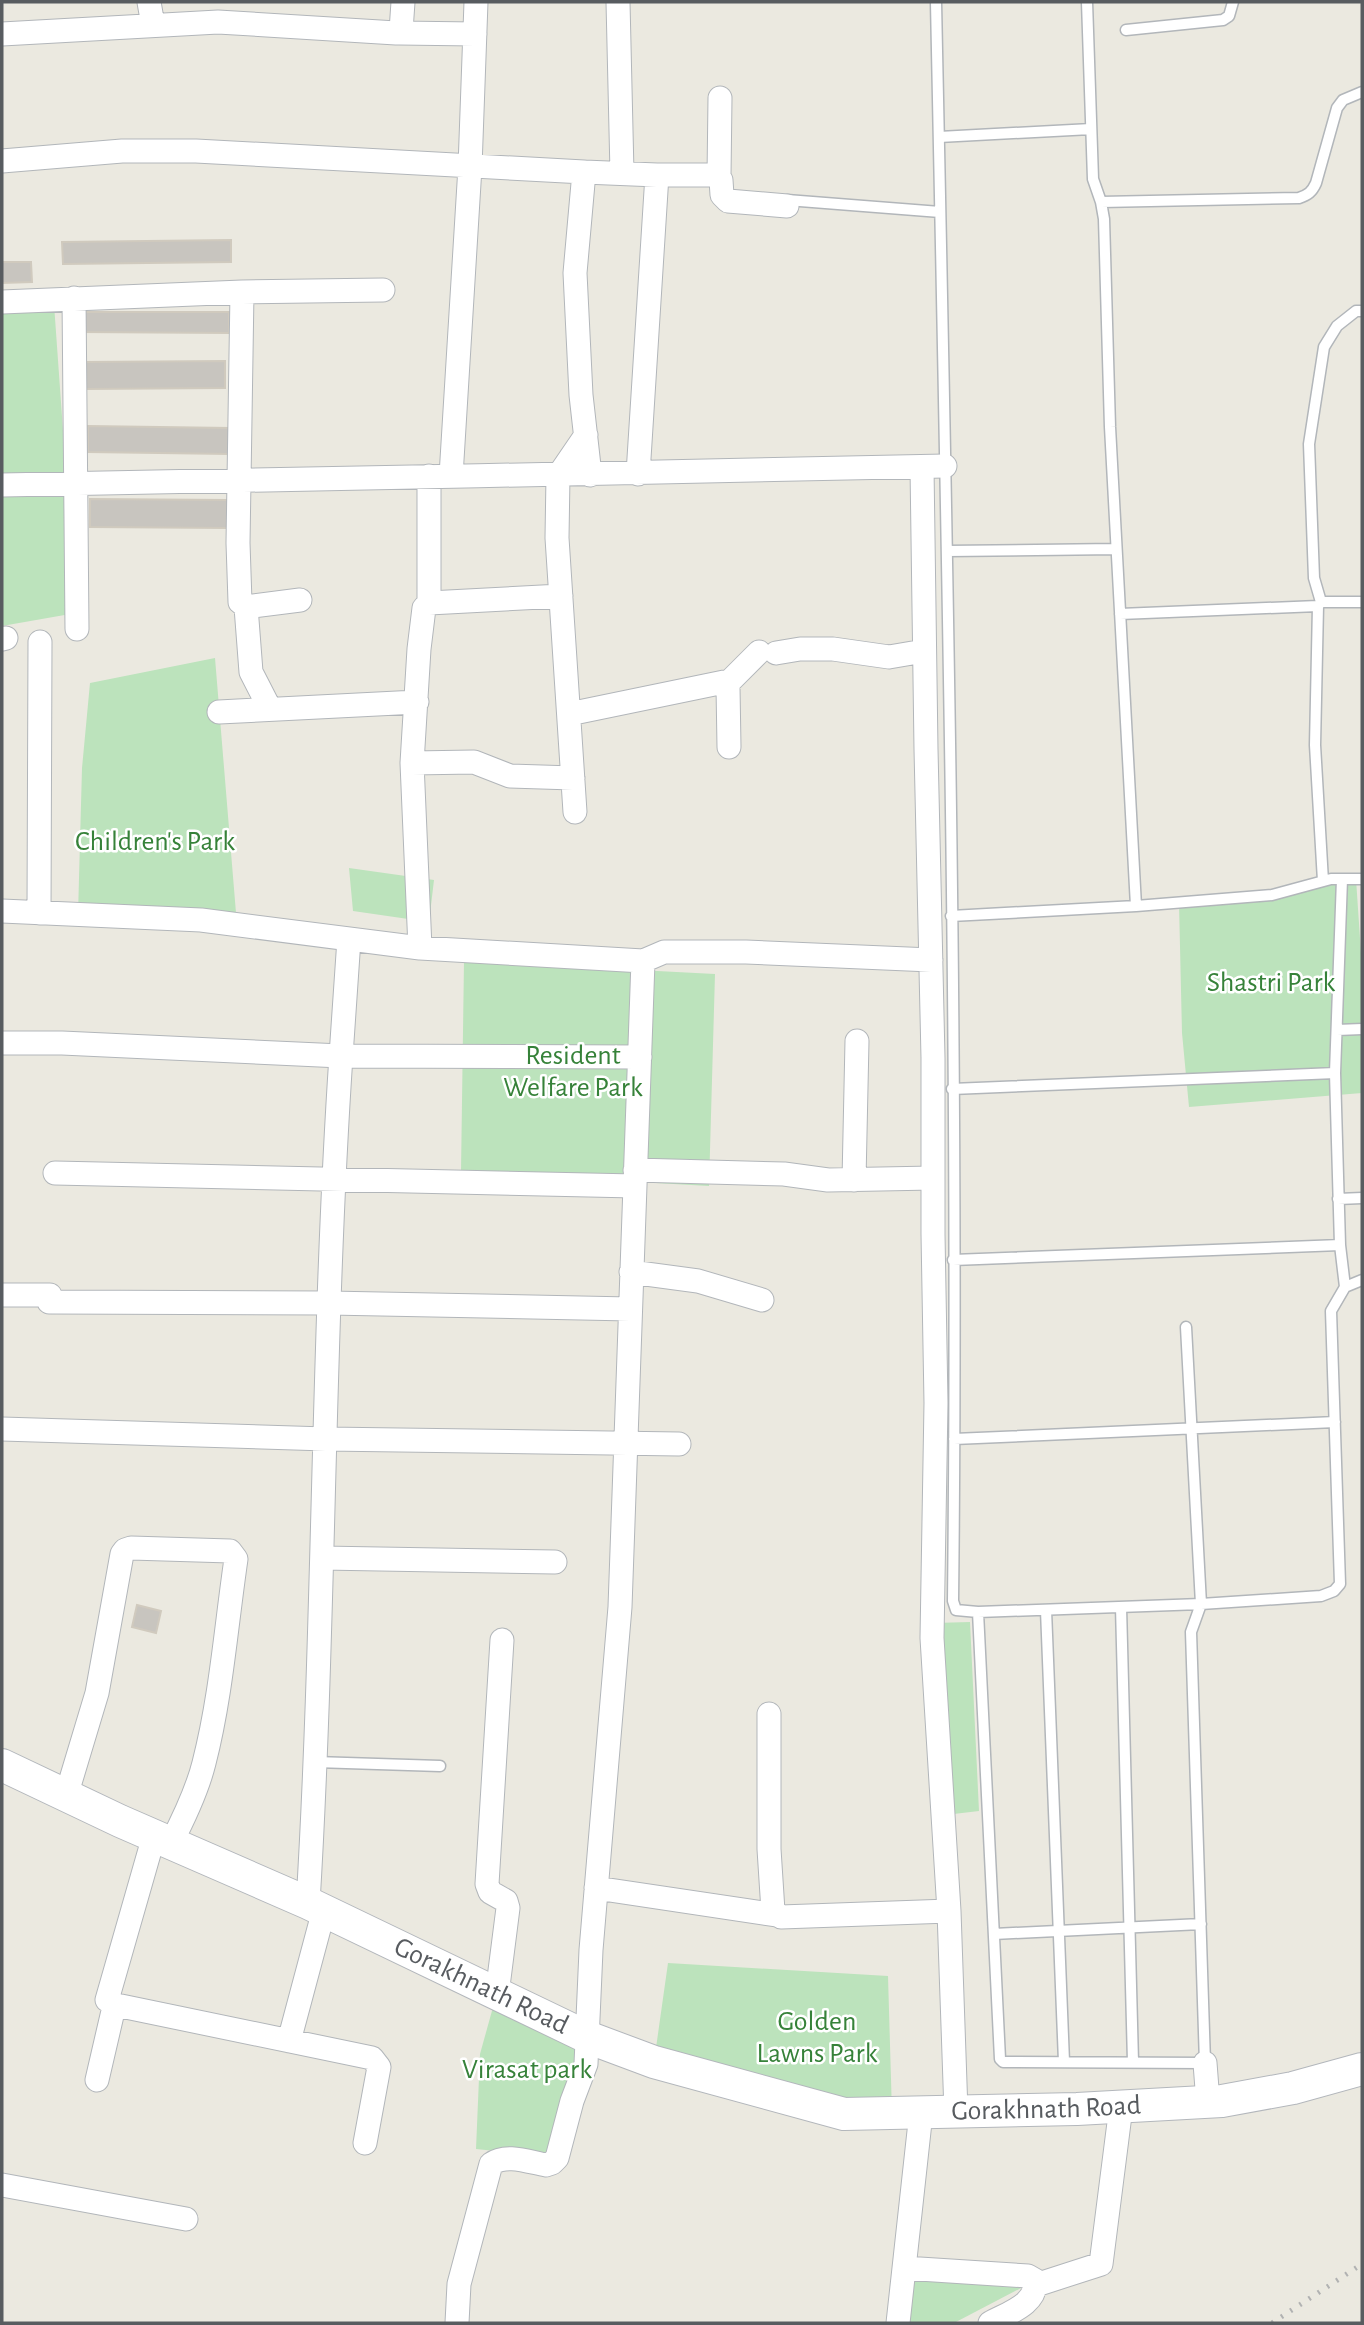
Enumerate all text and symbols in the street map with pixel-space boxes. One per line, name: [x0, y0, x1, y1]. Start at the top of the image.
park label: Children's Park: [75, 828, 235, 856]
park label: Shastri Park: [1207, 969, 1335, 997]
park label: Resident Welfare Park: [503, 1042, 643, 1102]
street label: Gorakhnath Road: [390, 1933, 573, 2040]
park label: Golden Lawns Park: [757, 2008, 878, 2068]
park label: Virasat park: [462, 2056, 592, 2084]
street label: Gorakhnath Road: [951, 2091, 1142, 2126]

